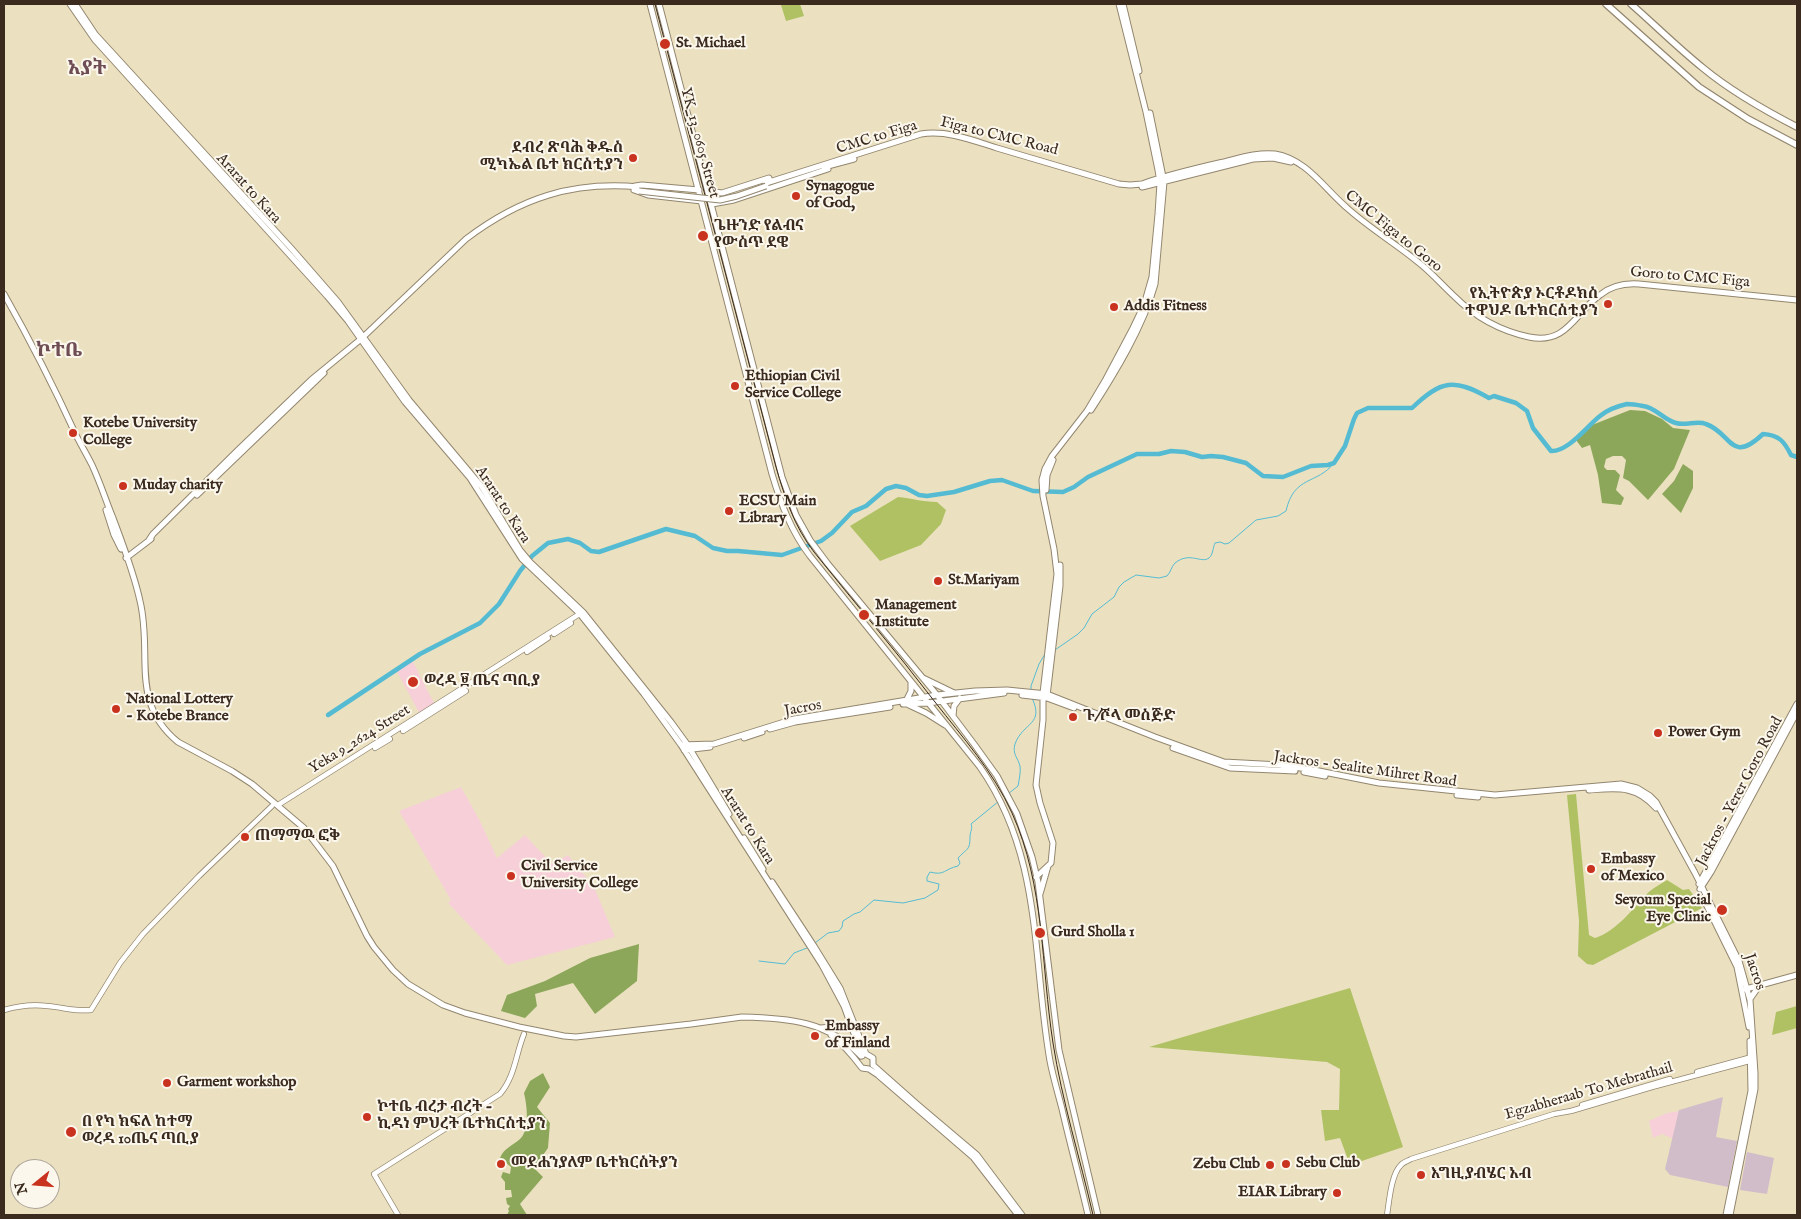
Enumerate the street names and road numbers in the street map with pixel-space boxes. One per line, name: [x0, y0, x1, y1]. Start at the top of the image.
street label: YK_13_0605 Street: [676, 86, 722, 200]
street label: Figa to CMC Road: [938, 114, 1060, 160]
street label: CMC to Figa: [835, 117, 919, 159]
street label: Ararat to Kara: [212, 150, 284, 228]
street label: CMC Figa to Goro: [1341, 187, 1445, 277]
street label: Goro to CMC Figa: [1629, 264, 1751, 292]
street label: Ararat to Kara: [470, 463, 534, 547]
street label: Jacros: [783, 697, 823, 721]
street label: Yeka 9_2624 Street: [306, 702, 414, 778]
street label: Jackros - Yerer Goro Road: [1693, 714, 1787, 870]
street label: Jackros - Sealite Mihret Road: [1272, 748, 1458, 792]
street label: Ararat to Kara: [716, 784, 778, 868]
street label: Jacros: [1739, 951, 1769, 993]
street label: Egzabheraab To Mebrathail: [1503, 1059, 1675, 1125]

